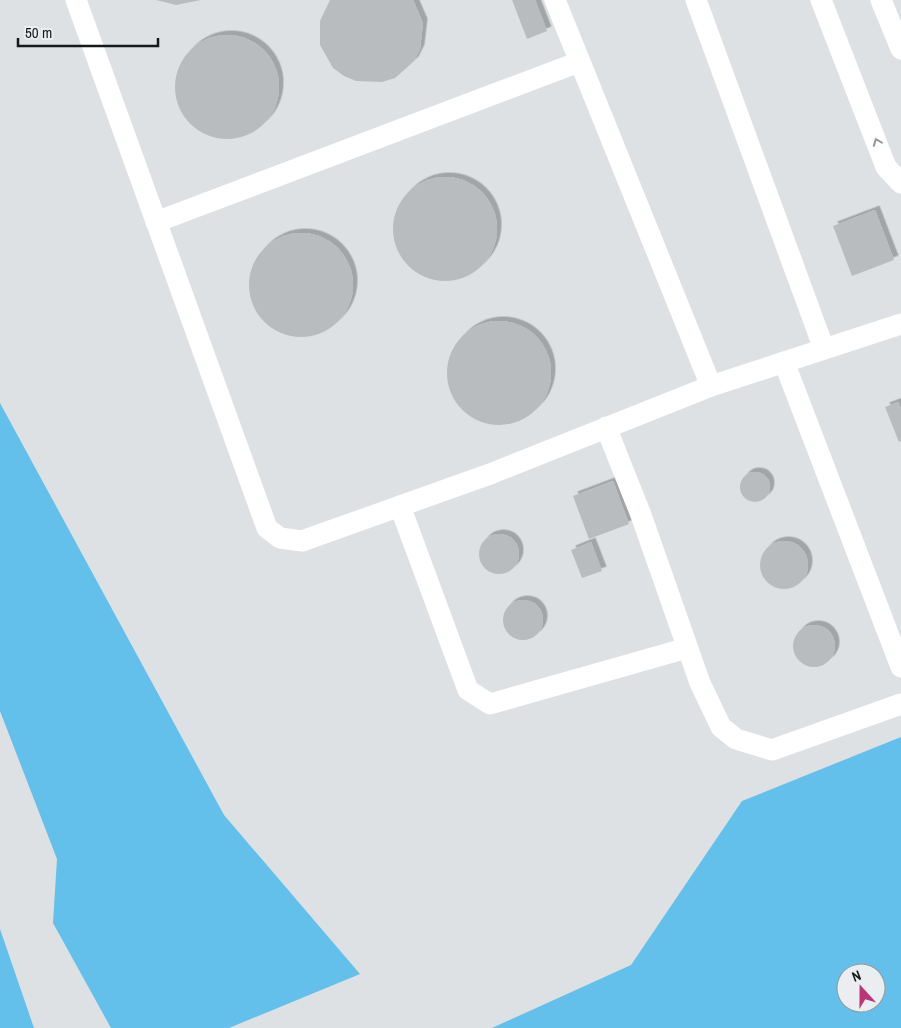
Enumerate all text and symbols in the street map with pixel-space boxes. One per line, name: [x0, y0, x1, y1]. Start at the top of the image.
scale bar: [18, 15, 158, 47]
text: 50 m: [25, 22, 52, 43]
one-way arrow: [872, 138, 883, 147]
north arrow: [836, 963, 886, 1013]
text: N: [849, 966, 863, 986]

